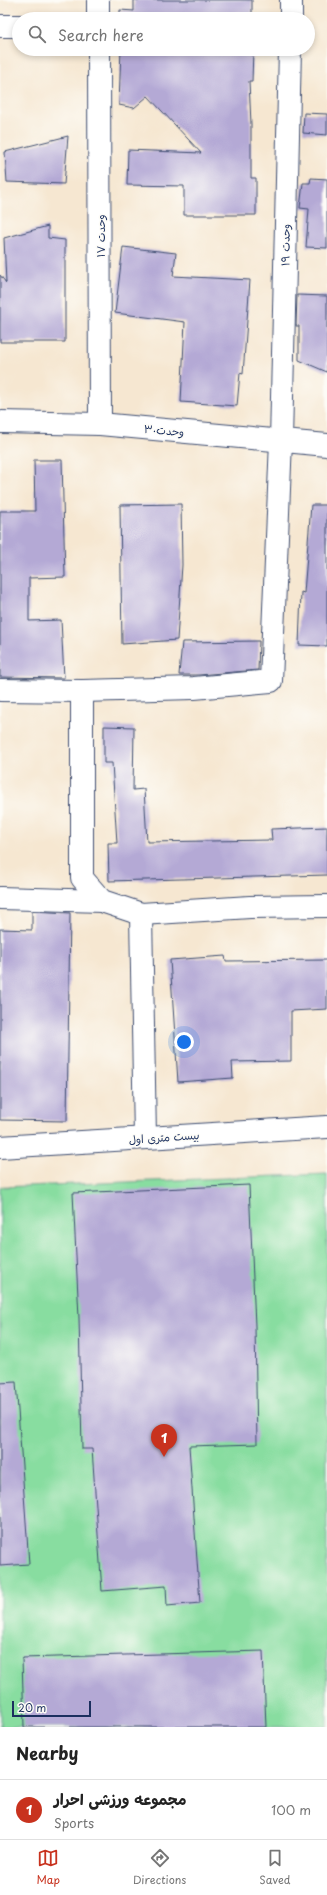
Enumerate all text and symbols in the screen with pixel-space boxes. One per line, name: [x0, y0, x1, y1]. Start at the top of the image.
search box: [12, 12, 315, 56]
icon: search: [26, 23, 48, 45]
text: Search here: [58, 23, 144, 46]
street label: وحدت ۱۷: [92, 214, 109, 258]
street label: وحدت ۱۹: [276, 224, 294, 266]
street label: وحدت۳۰: [143, 420, 185, 440]
your location: [174, 1032, 194, 1052]
street label: بیست متری اول: [128, 1126, 200, 1148]
pin: 1: [151, 1424, 177, 1457]
scale bar: [12, 1699, 91, 1718]
text: 20 m: [18, 1699, 46, 1716]
text: Nearby: [16, 1740, 78, 1766]
text: مجموعه ورزشی احرار: [54, 1787, 186, 1810]
text: 1: [26, 1800, 32, 1819]
text: 100 m: [271, 1800, 311, 1819]
text: Sports: [54, 1813, 94, 1832]
tab: Map: [36, 1847, 60, 1888]
tab: Directions: [133, 1847, 186, 1888]
tab: Saved: [259, 1847, 291, 1888]

